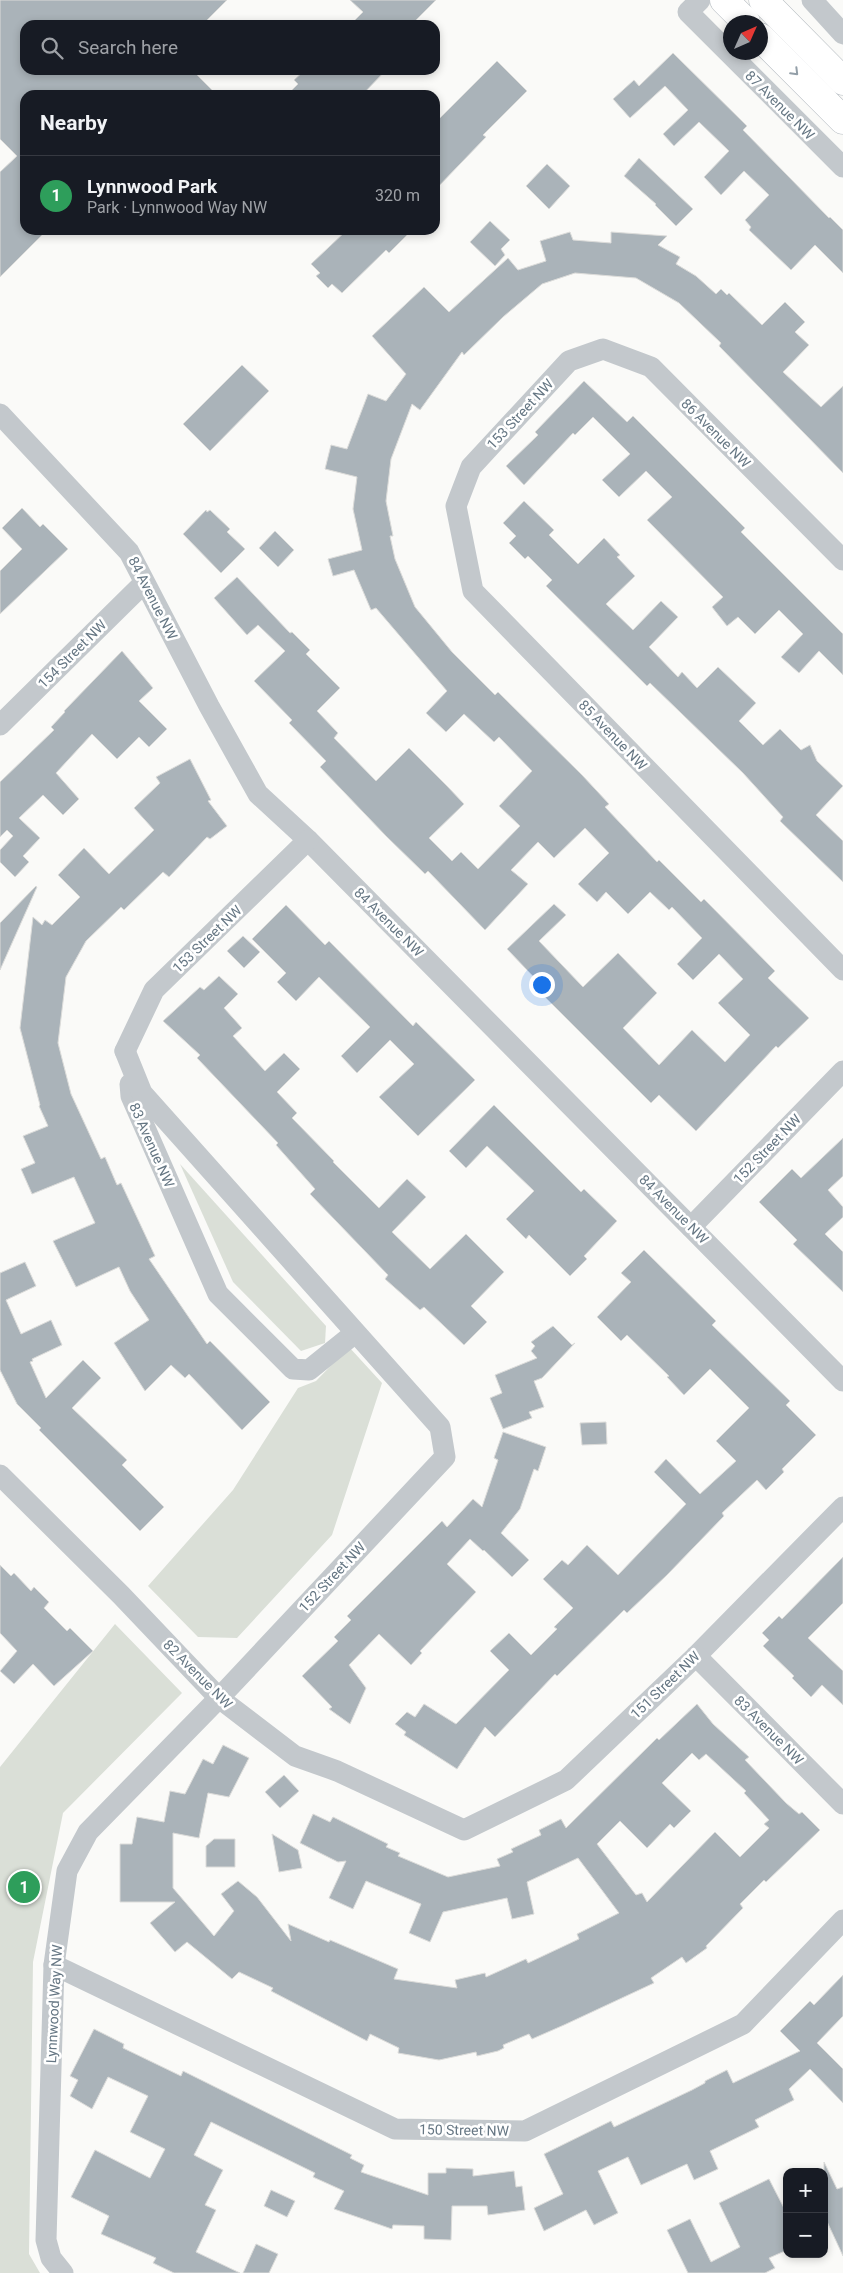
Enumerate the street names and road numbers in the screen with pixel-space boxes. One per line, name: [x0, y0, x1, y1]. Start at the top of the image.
street label: 87 Avenue NW: [742, 67, 818, 143]
street label: 153 Street NW: [483, 375, 557, 452]
street label: 86 Avenue NW: [678, 395, 754, 471]
street label: 84 Avenue NW: [125, 554, 181, 643]
street label: 154 Street NW: [35, 616, 110, 691]
street label: 85 Avenue NW: [576, 697, 651, 774]
street label: 84 Avenue NW: [351, 884, 427, 960]
street label: 153 Street NW: [169, 902, 245, 976]
street label: 83 Avenue NW: [126, 1100, 178, 1190]
street label: 152 Street NW: [730, 1111, 804, 1187]
street label: 84 Avenue NW: [636, 1171, 712, 1247]
street label: 152 Street NW: [295, 1538, 369, 1615]
street label: 82 Avenue NW: [160, 1636, 236, 1712]
street label: 151 Street NW: [627, 1648, 703, 1722]
street label: 83 Avenue NW: [731, 1692, 807, 1768]
street label: Lynnwood Way NW: [43, 1944, 65, 2064]
street label: 150 Street NW: [419, 2121, 510, 2139]

